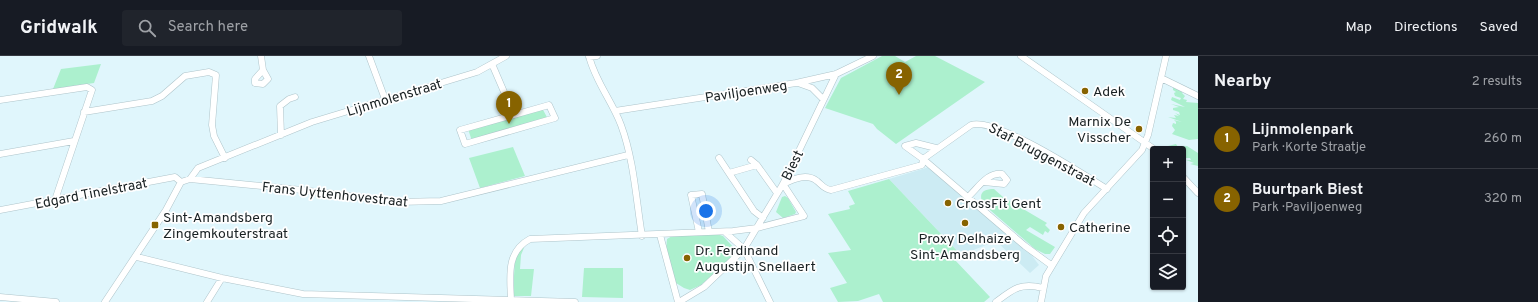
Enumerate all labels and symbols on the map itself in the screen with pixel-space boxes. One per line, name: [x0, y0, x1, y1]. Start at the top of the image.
pin: 2: [886, 62, 912, 95]
street label: Lijnmolenstraat: [345, 76, 444, 121]
street label: Paviljoenweg: [704, 78, 789, 107]
place label: Adek: [1093, 84, 1125, 101]
marker: Adek: [1080, 86, 1090, 96]
pin: 1: [496, 91, 522, 124]
place label: Marnix De Visscher: [1068, 114, 1132, 147]
street label: Staf Bruggenstraat: [985, 120, 1098, 191]
marker: Marnix De Visscher: [1134, 124, 1144, 134]
street label: Biest: [779, 148, 808, 184]
street label: Edgard Tinelstraat: [34, 175, 149, 214]
street label: Frans Uyttenhovestraat: [261, 179, 409, 212]
place label: CrossFit Gent: [956, 196, 1041, 213]
marker: CrossFit Gent: [943, 198, 953, 208]
your location: [696, 201, 716, 221]
place label: Sint-Amandsberg Zingemkouterstraat: [163, 210, 288, 243]
marker: Proxy Delhaize Sint-Amandsberg: [960, 218, 970, 228]
marker: Sint-Amandsberg Zingemkouterstraat: [150, 220, 160, 230]
place label: Catherine: [1069, 220, 1131, 237]
marker: Catherine: [1056, 222, 1066, 232]
place label: Proxy Delhaize Sint-Amandsberg: [910, 231, 1020, 264]
place label: Dr. Ferdinand Augustijn Snellaert: [695, 243, 816, 276]
marker: Dr. Ferdinand Augustijn Snellaert: [682, 253, 692, 263]

